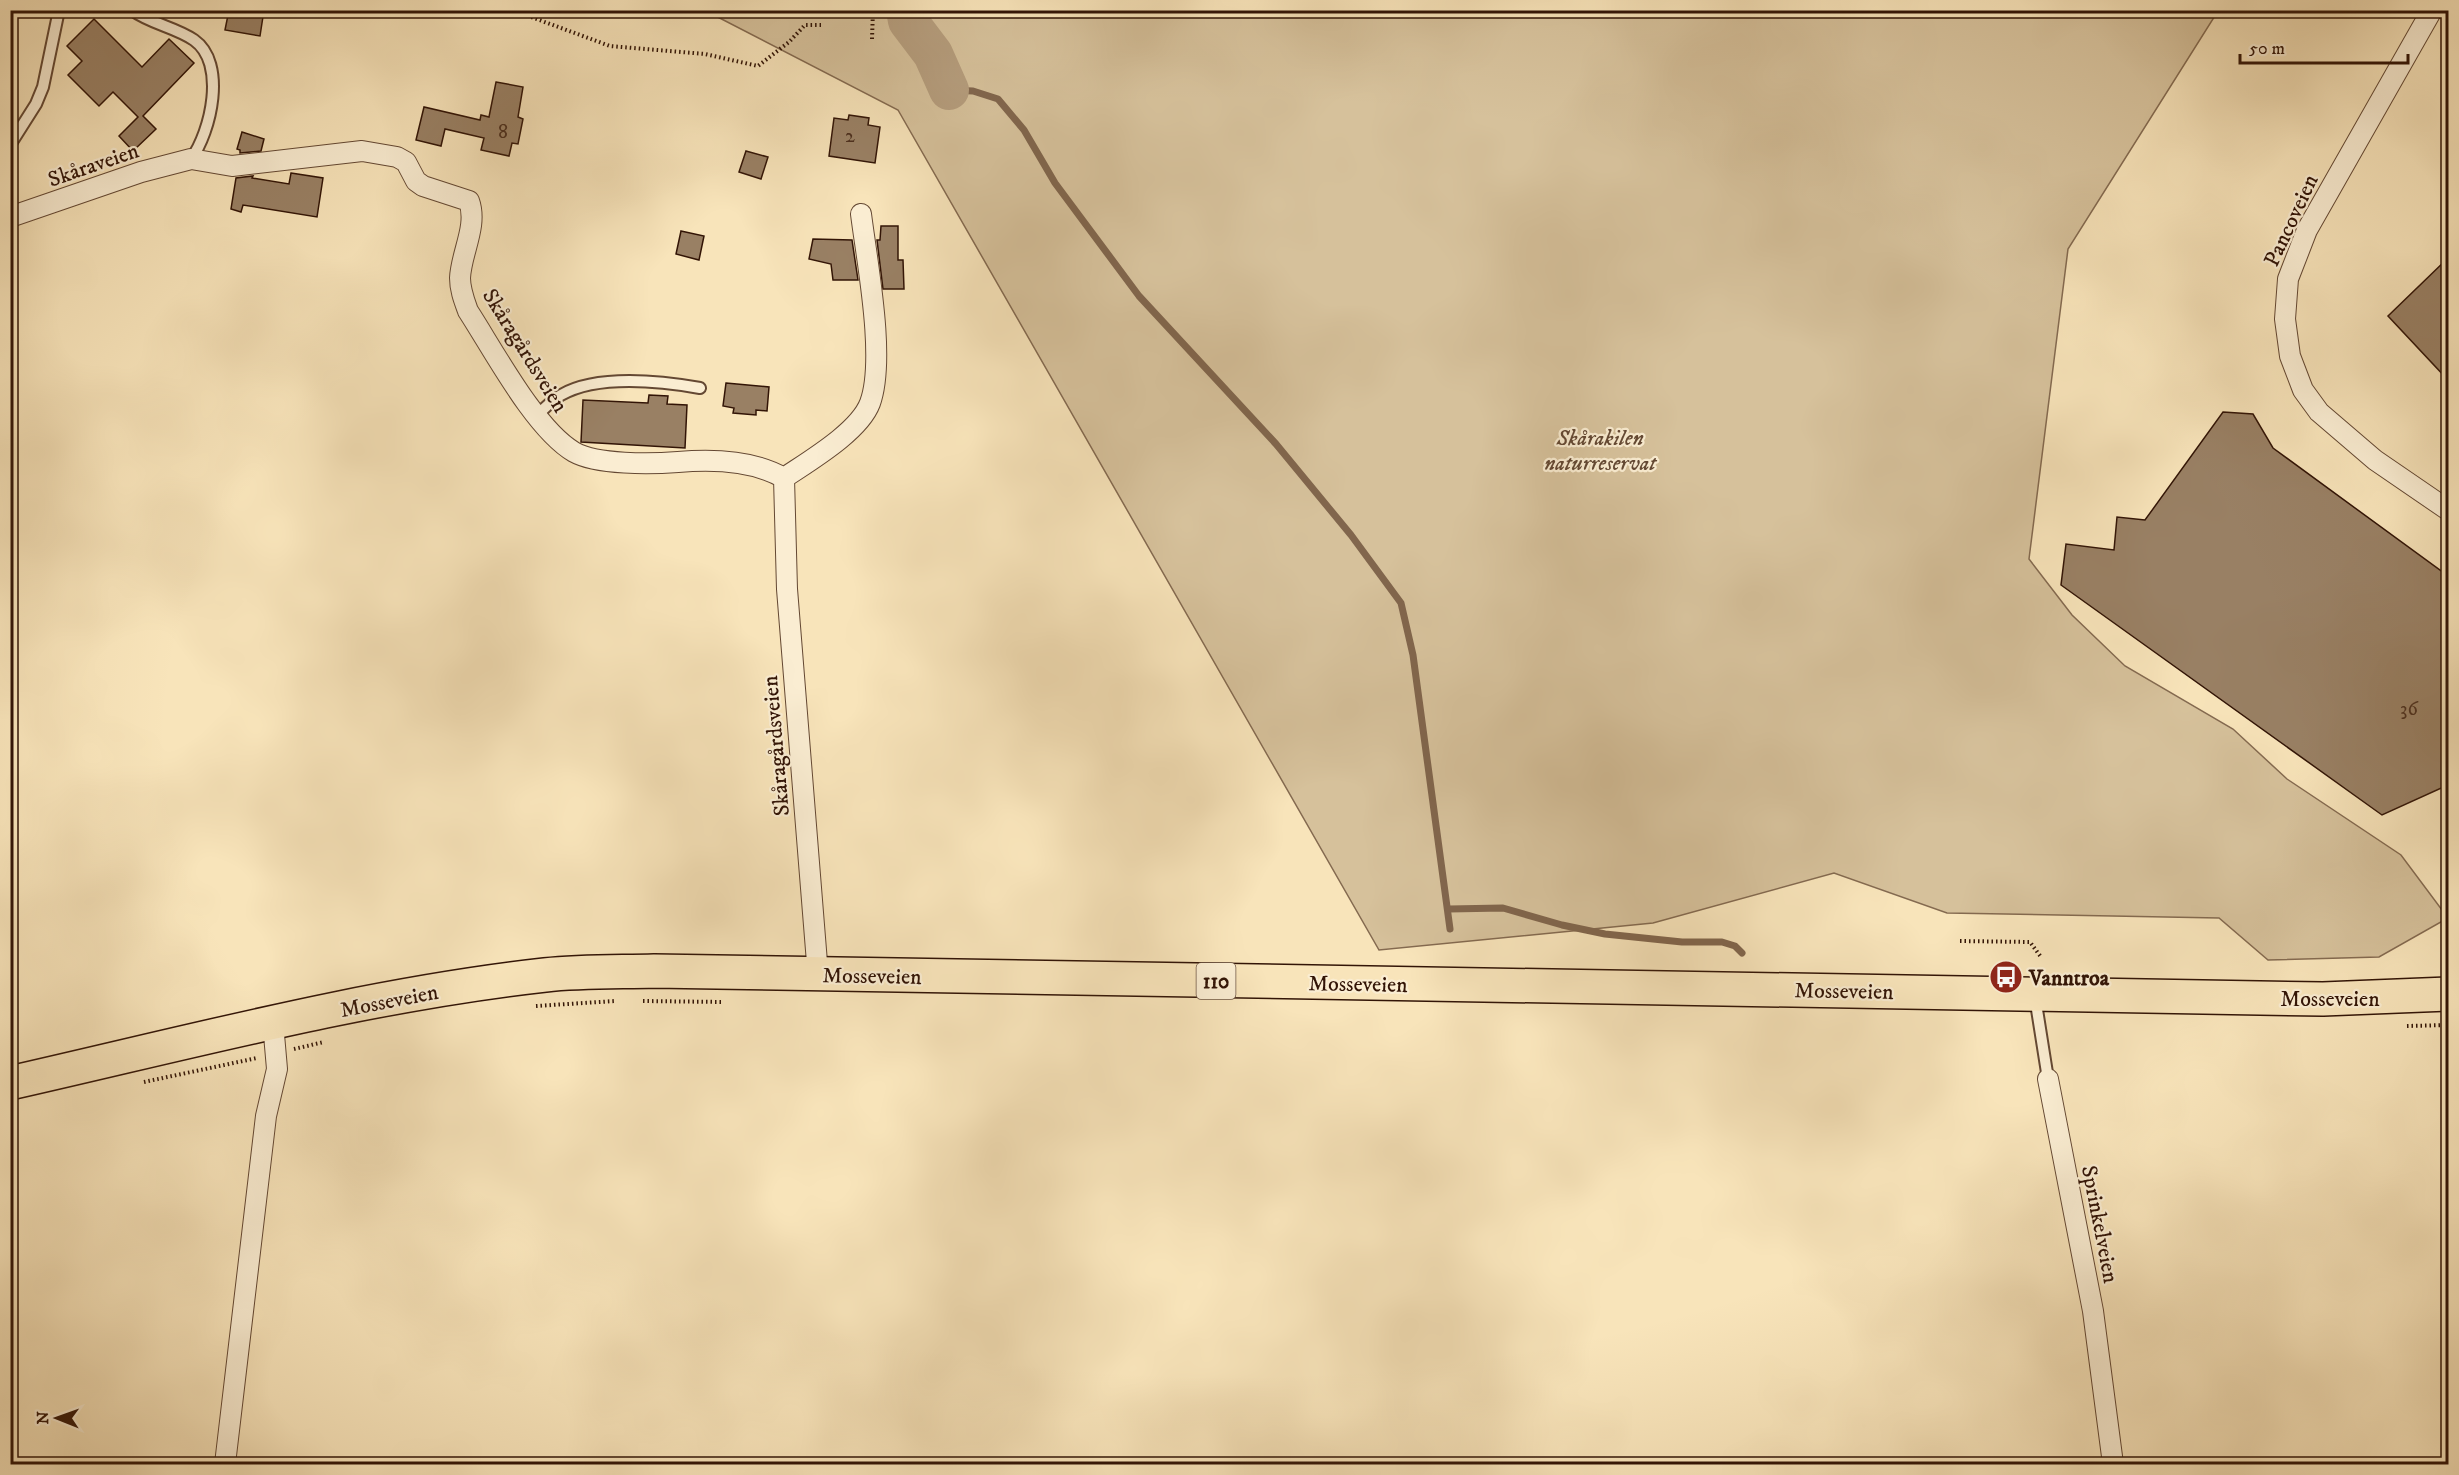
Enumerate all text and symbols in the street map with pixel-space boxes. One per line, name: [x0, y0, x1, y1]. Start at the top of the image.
scale bar: [2240, 27, 2408, 65]
text: 50 m: [2249, 38, 2285, 60]
house number: 8: [498, 120, 508, 145]
house number: 2: [845, 124, 855, 149]
street label: Skåraveien: [45, 137, 143, 194]
street label: Pancoveien: [2258, 170, 2325, 271]
street label: Skåragårdsveien: [476, 284, 574, 418]
park label: Skårakilen naturreservat: [1544, 425, 1657, 477]
street label: Skåragårdsveien: [757, 674, 796, 817]
house number: 36: [2400, 697, 2419, 722]
bus stop icon: Vanntroa: [1988, 959, 2024, 995]
street label: Mosseveien: [822, 962, 922, 991]
road number: 110: [1196, 963, 1236, 999]
place label: Vanntroa: [2028, 965, 2110, 992]
street label: Mosseveien: [1308, 970, 1408, 999]
street label: Mosseveien: [1794, 977, 1894, 1006]
street label: Mosseveien: [338, 979, 441, 1024]
street label: Mosseveien: [2280, 986, 2380, 1013]
street label: Sprinkelveien: [2075, 1163, 2124, 1286]
north arrow: [27, 1388, 87, 1448]
text: N: [33, 1411, 53, 1424]

